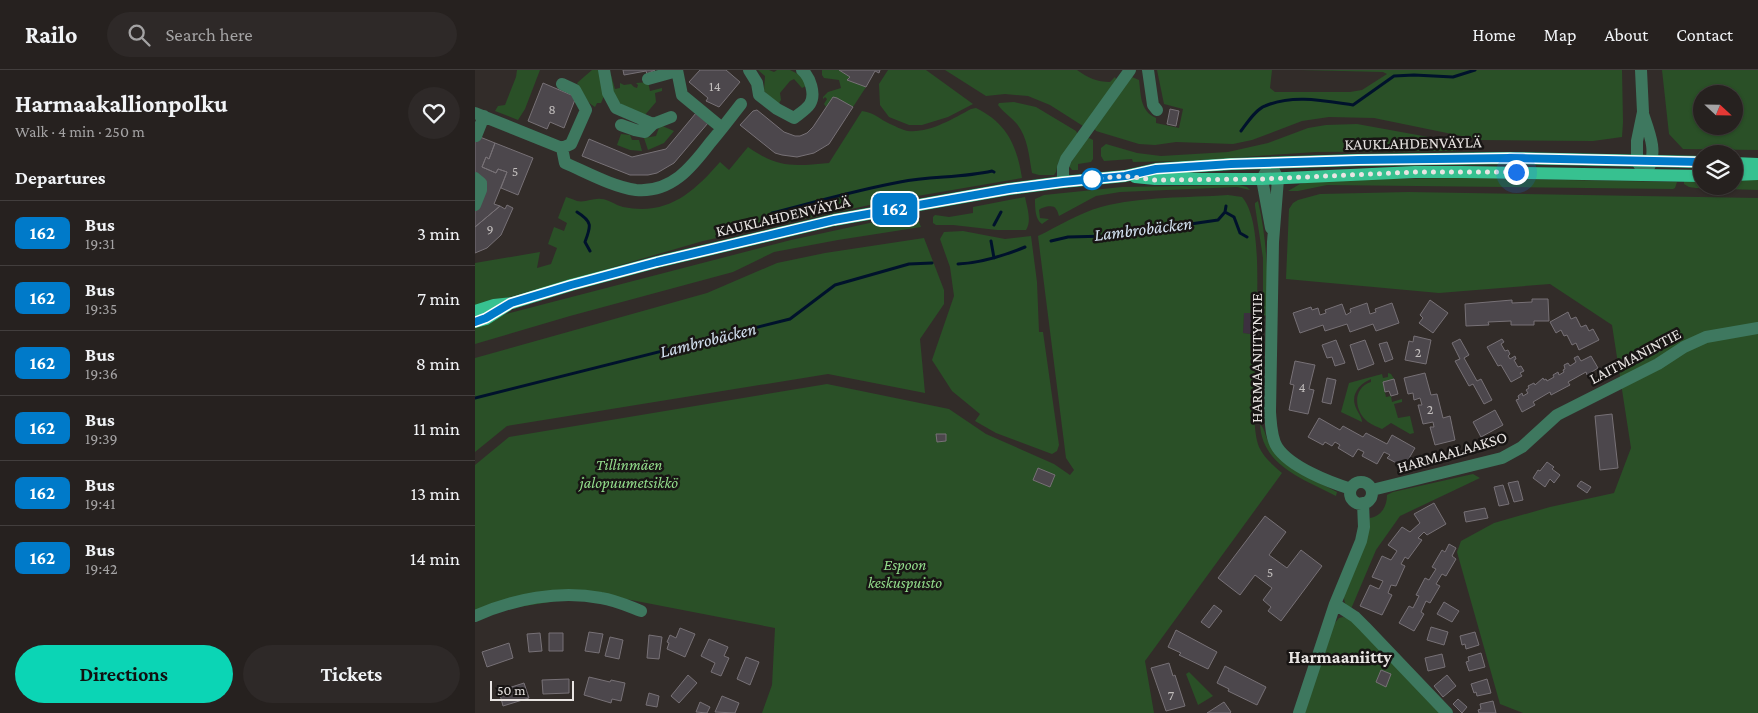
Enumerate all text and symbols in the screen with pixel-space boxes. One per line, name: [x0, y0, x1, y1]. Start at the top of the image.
search box: [107, 12, 457, 57]
text: Railo: [25, 21, 77, 48]
icon: search: [125, 21, 153, 49]
text: Search here: [165, 24, 253, 45]
text: Home: [1473, 25, 1516, 45]
text: Map: [1544, 25, 1576, 45]
text: About: [1604, 25, 1648, 45]
text: Contact: [1676, 25, 1733, 45]
house number: 14: [709, 78, 721, 94]
north arrow: [1693, 85, 1743, 135]
map controls: [1693, 85, 1743, 195]
button: heart: [408, 87, 460, 139]
text: Harmaakallionpolku: [15, 90, 228, 117]
house number: 8: [548, 101, 556, 117]
text: Walk · 4 min · 250 m: [15, 123, 145, 140]
street label: KAUKLAHDENVÄYLÄ: [1344, 133, 1483, 153]
button: layers: [1693, 145, 1743, 195]
your location: [1504, 160, 1529, 185]
house number: 5: [512, 163, 518, 179]
text: Departures: [15, 167, 106, 188]
unlabelled marker: [1081, 168, 1103, 190]
street label: KAUKLAHDENVÄYLÄ: [714, 192, 853, 240]
line badge: 162: [866, 193, 924, 225]
text: 162: [882, 199, 908, 219]
water label: Lambrobäcken: [1093, 213, 1193, 245]
text: Bus: [85, 214, 115, 235]
house number: 9: [486, 221, 494, 237]
text: 162: [30, 223, 55, 243]
text: 3 min: [417, 223, 460, 244]
text: 19:31: [85, 235, 115, 252]
text: Bus: [85, 279, 115, 300]
text: 162: [30, 288, 55, 308]
text: 7 min: [417, 288, 460, 309]
street label: HARMAANIITYNTIE: [1248, 293, 1265, 423]
text: 19:35: [85, 300, 117, 317]
water label: Lambrobäcken: [658, 318, 758, 362]
street label: LAITMANINTIE: [1586, 325, 1684, 387]
text: Bus: [85, 344, 115, 365]
house number: 2: [1415, 344, 1422, 360]
text: 162: [30, 353, 55, 373]
text: 8 min: [416, 353, 460, 374]
text: 19:36: [85, 365, 118, 382]
house number: 4: [1298, 379, 1306, 395]
house number: 2: [1427, 401, 1434, 417]
text: Bus: [85, 409, 115, 430]
text: 162: [30, 418, 55, 438]
text: 11 min: [413, 418, 460, 439]
street label: HARMAALAAKSO: [1395, 428, 1509, 476]
text: 19:39: [85, 430, 118, 447]
park label: Tillinmäen jalopuumetsikkö: [578, 456, 678, 492]
text: Bus: [85, 474, 115, 495]
text: 162: [30, 483, 55, 503]
text: 13 min: [411, 483, 460, 504]
text: 19:41: [85, 495, 116, 512]
text: Bus: [85, 539, 115, 560]
text: 162: [30, 548, 55, 568]
text: 14 min: [410, 548, 460, 569]
park label: Espoon keskuspuisto: [868, 556, 942, 592]
text: 19:42: [85, 560, 118, 577]
house number: 5: [1267, 564, 1273, 580]
button: Directions: [15, 645, 233, 703]
button: Tickets: [243, 645, 460, 703]
district label: Harmaaniitty: [1288, 647, 1392, 667]
scale bar: [490, 678, 574, 701]
text: 50 m: [497, 682, 525, 698]
house number: 7: [1168, 687, 1175, 703]

